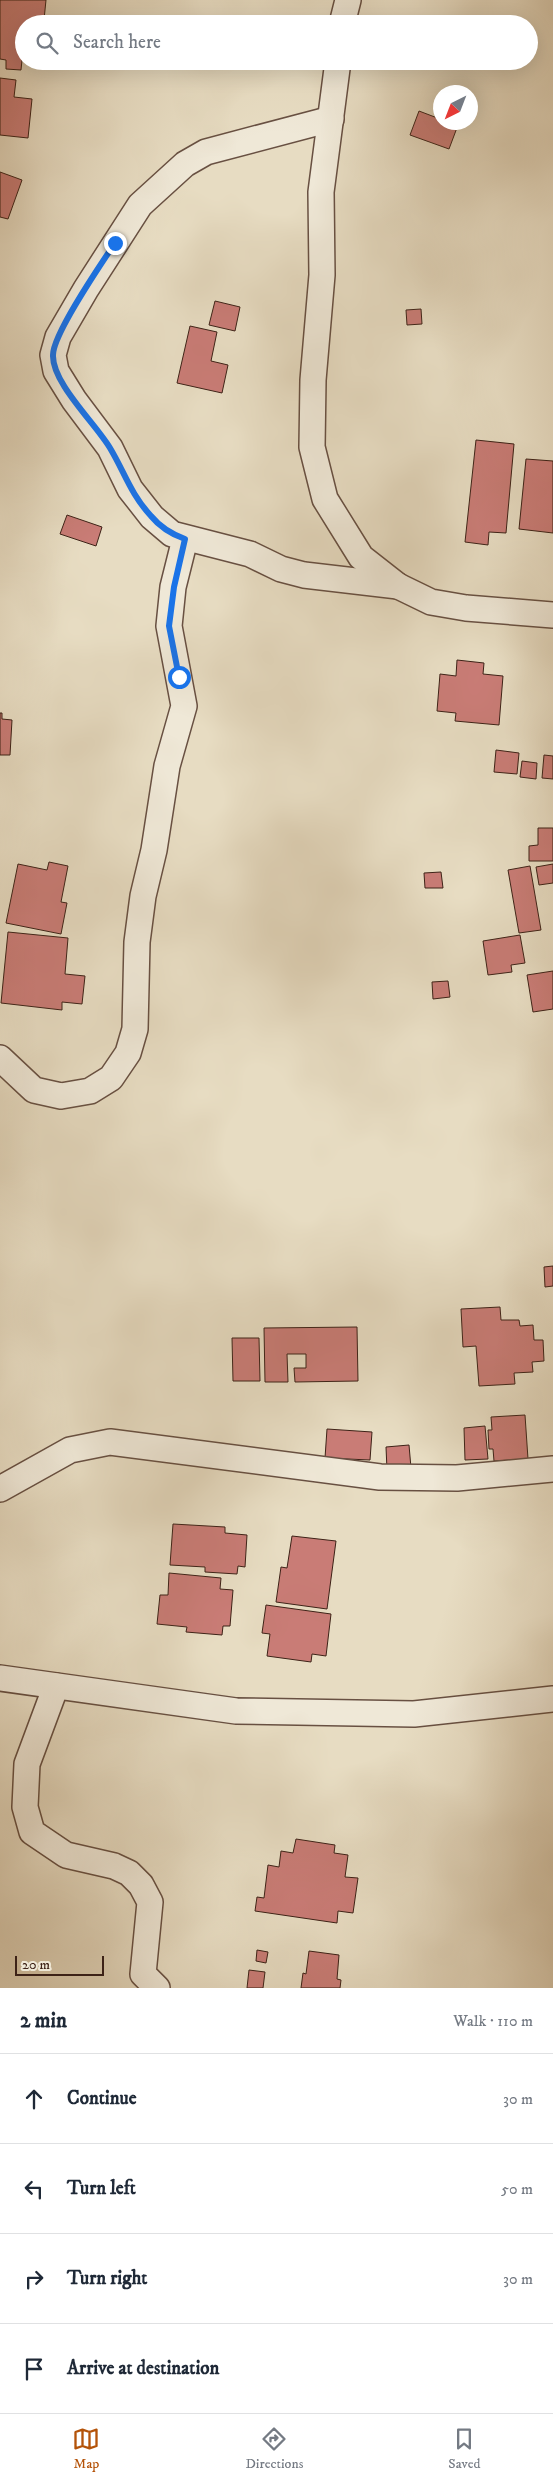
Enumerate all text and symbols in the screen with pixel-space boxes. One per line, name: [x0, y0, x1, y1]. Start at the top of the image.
search box: [15, 15, 538, 70]
icon: search: [33, 29, 61, 57]
text: Search here: [73, 31, 161, 54]
north arrow: [433, 85, 478, 130]
route end: [104, 232, 127, 255]
route start: [168, 666, 191, 689]
scale bar: [15, 1953, 104, 1976]
text: 20 m: [22, 1956, 50, 1974]
text: 2 min: [20, 2008, 67, 2034]
text: Walk · 110 m: [453, 2011, 533, 2031]
icon: ahead: [20, 2085, 48, 2113]
text: Continue: [67, 2087, 137, 2110]
text: 30 m: [503, 2089, 533, 2109]
icon: left: [20, 2175, 48, 2203]
text: Turn left: [67, 2177, 136, 2200]
text: 50 m: [501, 2179, 533, 2199]
icon: right: [20, 2265, 48, 2293]
text: Turn right: [67, 2267, 147, 2290]
text: 30 m: [503, 2269, 533, 2289]
icon: arrive: [20, 2355, 48, 2383]
text: Arrive at destination: [67, 2357, 219, 2380]
tab: Map: [72, 2425, 100, 2473]
tab: Directions: [245, 2425, 303, 2473]
tab: Saved: [448, 2425, 481, 2473]

